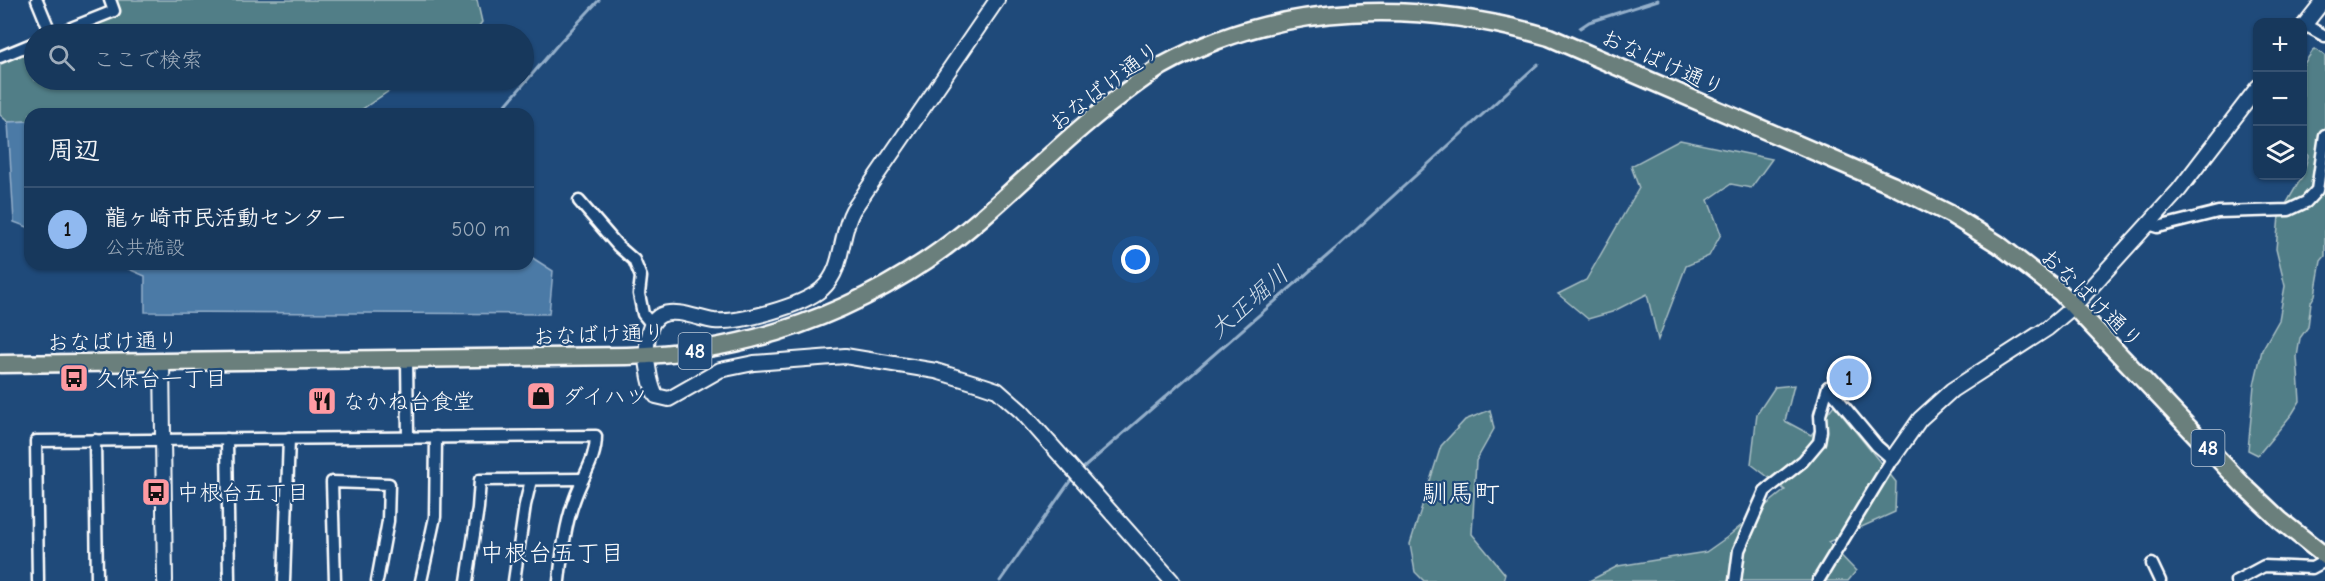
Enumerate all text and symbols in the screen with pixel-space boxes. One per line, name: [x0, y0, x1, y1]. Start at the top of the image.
map controls: [2253, 18, 2307, 180]
button: +: [2253, 18, 2307, 72]
search box: [24, 24, 534, 90]
street label: おなばけ通り: [1597, 24, 1728, 102]
street label: おなばけ通り: [1044, 37, 1165, 137]
icon: search: [45, 41, 78, 74]
text: ここで検索: [93, 47, 203, 73]
button: −: [2253, 72, 2307, 126]
button: layers: [2253, 126, 2307, 180]
text: 周辺: [48, 136, 100, 166]
text: 龍ヶ崎市民活動センター: [105, 205, 347, 231]
text: 1: [64, 218, 71, 241]
text: 500 m: [452, 218, 510, 241]
text: 公共施設: [105, 236, 185, 259]
street label: おなばけ通り: [2035, 243, 2148, 354]
your location: [1121, 245, 1150, 274]
water label: 大正堀川: [1204, 260, 1294, 344]
street label: おなばけ通り: [532, 320, 666, 350]
street label: おなばけ通り: [47, 328, 179, 356]
road number: 48: [678, 333, 712, 369]
pin: 1: [1830, 356, 1868, 400]
bus stop icon: 久保台一丁目: [58, 362, 90, 394]
place label: 久保台一丁目: [95, 366, 227, 392]
shop icon: ダイハツ: [525, 380, 557, 412]
place label: ダイハツ: [562, 384, 648, 410]
restaurant icon: なかね台食堂: [306, 385, 338, 417]
place label: なかね台食堂: [343, 389, 475, 415]
road number: 48: [2192, 430, 2224, 466]
bus stop icon: 中根台五丁目: [140, 476, 172, 508]
district label: 馴馬町: [1422, 479, 1500, 509]
place label: 中根台五丁目: [177, 480, 309, 506]
district label: 中根台五丁目: [480, 539, 624, 567]

